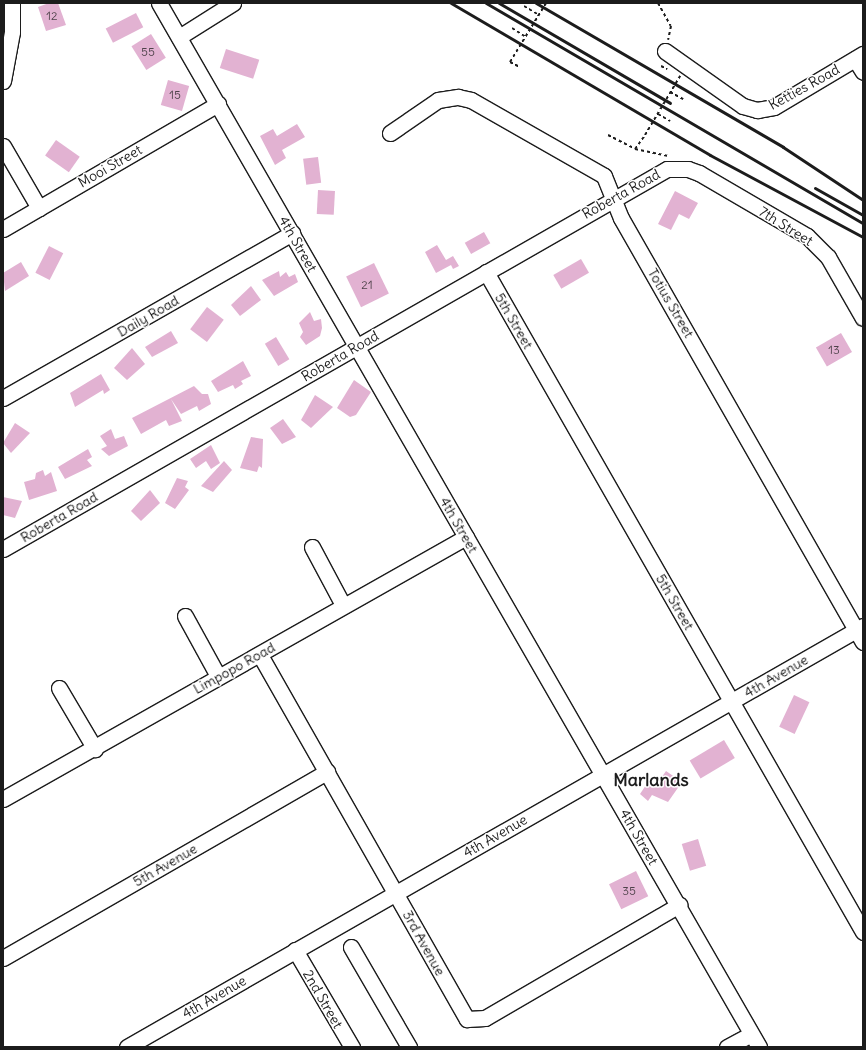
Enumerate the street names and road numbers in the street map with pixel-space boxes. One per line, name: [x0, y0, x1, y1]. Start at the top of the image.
street label: Ketties Road: [766, 61, 842, 113]
street label: Mooi Street: [75, 141, 145, 191]
street label: Roberta Road: [579, 166, 663, 222]
street label: 7th Street: [756, 203, 816, 249]
street label: 4th Street: [275, 213, 321, 275]
street label: Totius Street: [644, 265, 698, 341]
street label: 5th Street: [491, 290, 537, 352]
street label: Daily Road: [114, 292, 182, 340]
street label: Roberta Road: [298, 327, 382, 385]
street label: Roberta Road: [17, 488, 101, 546]
street label: 4th Street: [436, 494, 482, 556]
street label: 5th Street: [652, 571, 698, 633]
street label: Limpopo Road: [190, 639, 278, 697]
street label: 4th Avenue: [741, 651, 811, 701]
street label: 4th Street: [616, 806, 662, 868]
street label: 4th Avenue: [460, 811, 530, 861]
street label: 5th Avenue: [130, 840, 200, 890]
street label: 3rd Avenue: [399, 907, 449, 979]
street label: 2nd Street: [300, 967, 346, 1031]
street label: 4th Avenue: [179, 972, 249, 1022]

